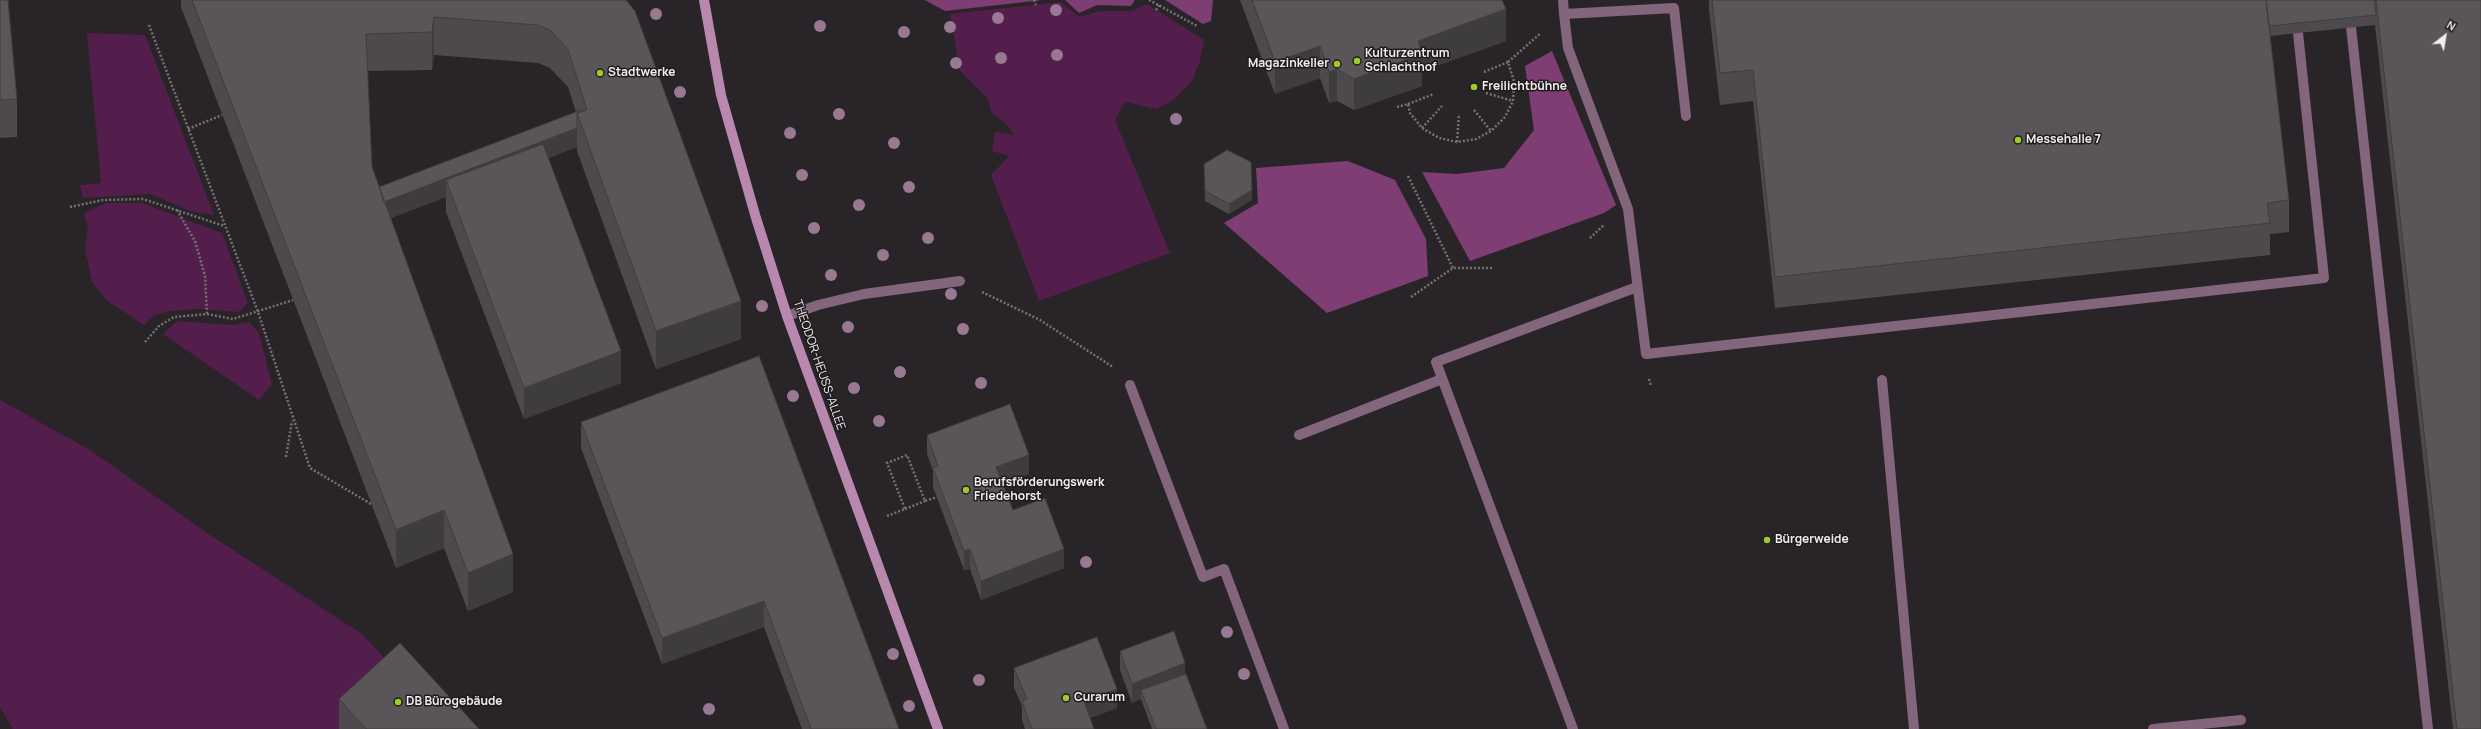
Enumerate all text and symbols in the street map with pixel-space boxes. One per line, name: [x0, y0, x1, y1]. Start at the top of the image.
north arrow: [2425, 16, 2465, 56]
text: N: [2444, 17, 2459, 34]
place label: Kulturzentrum Schlachthof: [1365, 47, 1449, 75]
marker: Kulturzentrum Schlachthof: [1352, 56, 1362, 66]
place label: Magazinkeller: [1248, 57, 1329, 71]
marker: Magazinkeller: [1332, 59, 1342, 69]
place label: Stadtwerke: [608, 66, 676, 80]
marker: Stadtwerke: [595, 68, 605, 78]
place label: Freilichtbühne: [1482, 80, 1567, 94]
marker: Freilichtbühne: [1469, 82, 1479, 92]
place label: Messehalle 7: [2026, 133, 2101, 147]
marker: Messehalle 7: [2013, 135, 2023, 145]
street label: THEODOR-HEUSS-ALLEE: [790, 298, 848, 432]
place label: Berufsförderungswerk Friedehorst: [974, 476, 1104, 504]
marker: Berufsförderungswerk Friedehorst: [961, 485, 971, 495]
place label: Bürgerweide: [1775, 533, 1849, 547]
marker: Bürgerweide: [1762, 535, 1772, 545]
place label: Curarum: [1074, 691, 1125, 705]
marker: Curarum: [1061, 693, 1071, 703]
place label: DB Bürogebäude: [406, 695, 503, 709]
marker: DB Bürogebäude: [393, 697, 403, 707]

